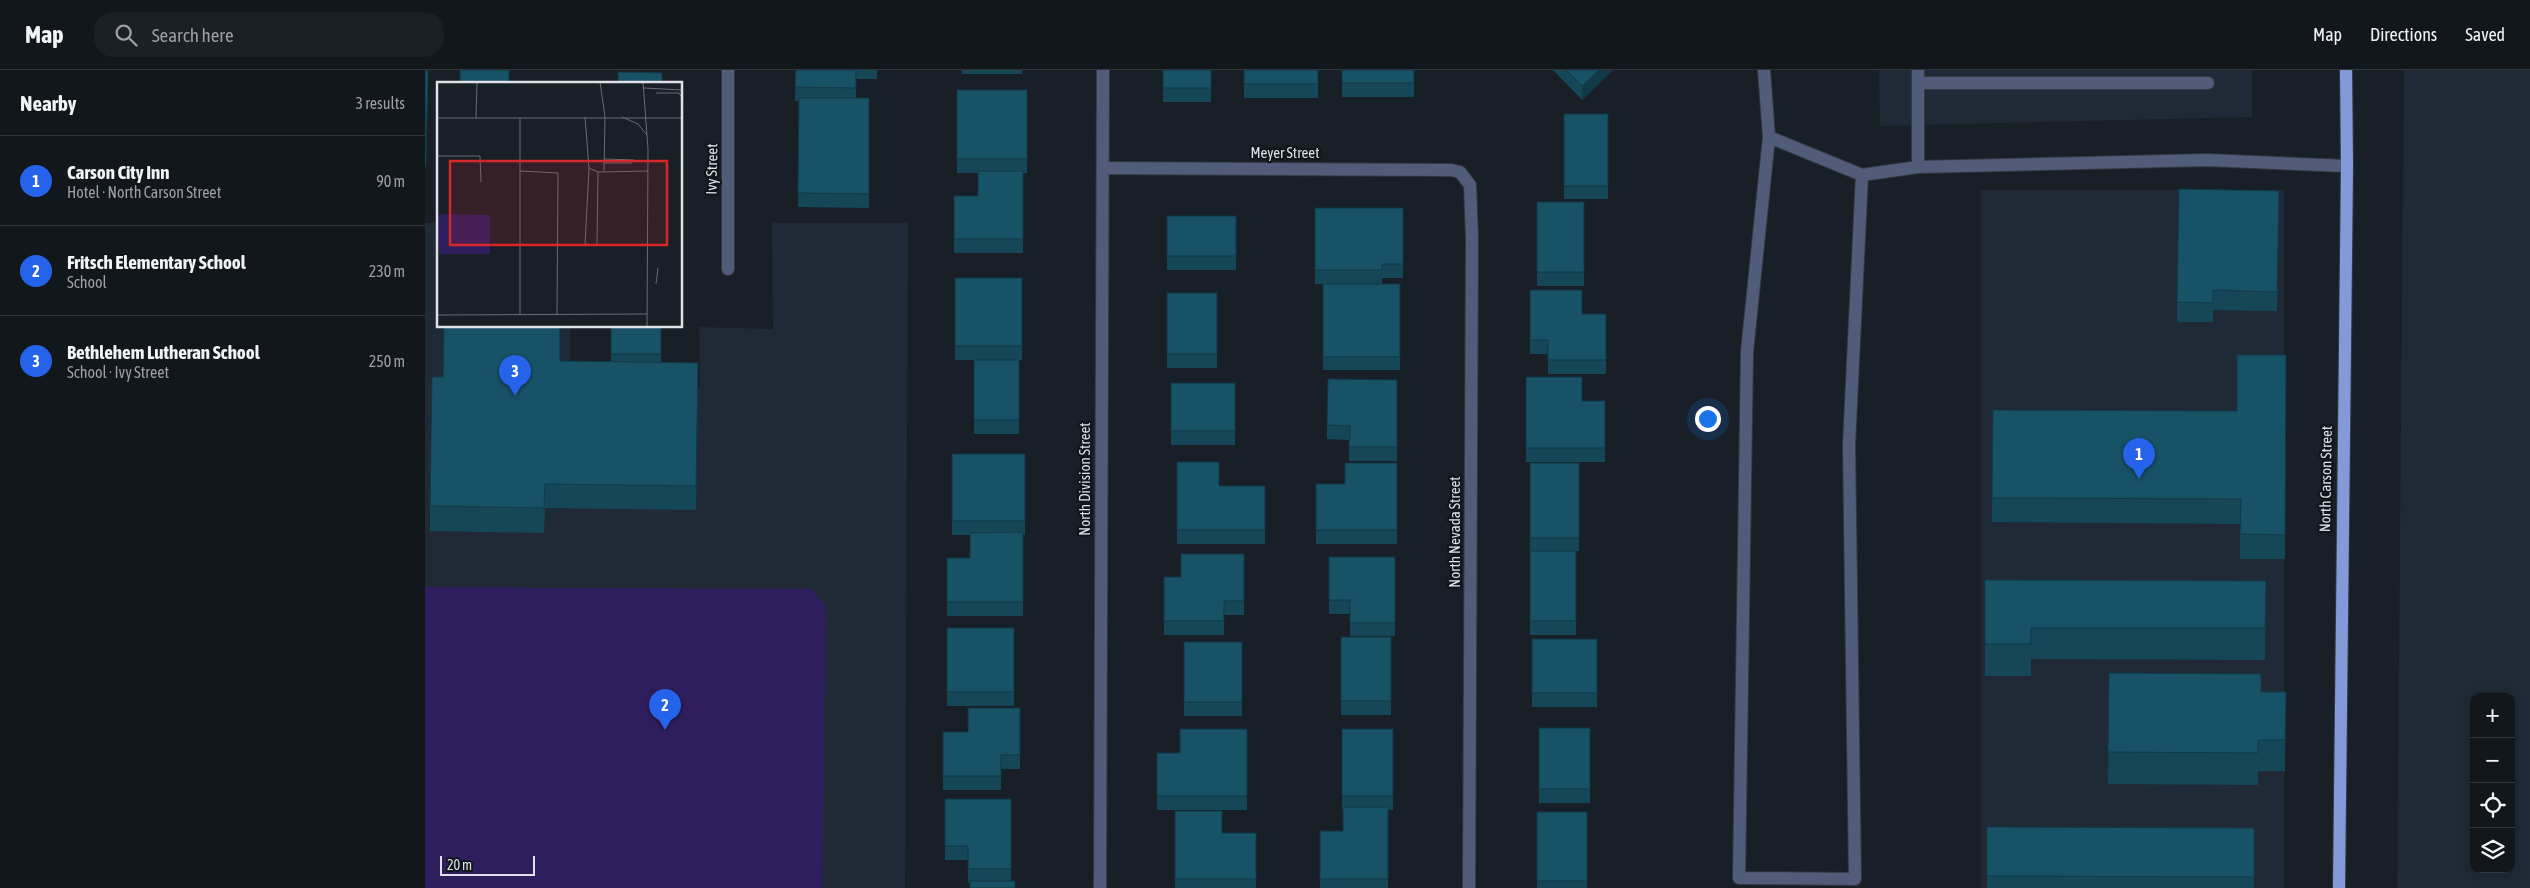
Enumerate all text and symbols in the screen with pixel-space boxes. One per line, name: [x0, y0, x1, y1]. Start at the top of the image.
search box: [94, 12, 444, 57]
text: Map: [25, 21, 64, 48]
icon: search: [112, 21, 140, 49]
text: Search here: [152, 24, 234, 46]
text: Map: [2313, 24, 2342, 45]
text: Directions: [2370, 24, 2437, 45]
text: Saved: [2465, 24, 2505, 45]
inset map: [437, 82, 683, 328]
text: Nearby: [20, 91, 76, 115]
text: 3 results: [355, 94, 405, 112]
street label: Ivy Street: [703, 143, 720, 195]
street label: Meyer Street: [1251, 144, 1319, 161]
text: Carson City Inn: [67, 161, 170, 183]
text: 1: [32, 172, 40, 190]
text: 90 m: [376, 172, 405, 190]
text: Hotel · North Carson Street: [67, 183, 221, 201]
text: Fritsch Elementary School: [67, 251, 246, 273]
text: 2: [32, 262, 40, 280]
text: 230 m: [369, 262, 405, 280]
text: School: [67, 273, 107, 291]
text: Bethlehem Lutheran School: [67, 341, 260, 363]
text: 3: [32, 352, 40, 370]
text: 250 m: [369, 352, 405, 370]
pin: 3: [499, 355, 531, 396]
text: School · Ivy Street: [67, 363, 169, 381]
your location: [1695, 406, 1721, 432]
street label: North Division Street: [1076, 422, 1093, 536]
street label: North Carson Street: [2316, 426, 2335, 532]
pin: 1: [2123, 438, 2155, 479]
street label: North Nevada Street: [1446, 476, 1463, 588]
pin: 2: [649, 689, 681, 730]
map controls: [2470, 693, 2515, 873]
button: +: [2470, 693, 2515, 738]
button: −: [2470, 738, 2515, 783]
button: locate: [2470, 783, 2515, 828]
button: layers: [2470, 828, 2515, 873]
scale bar: [440, 853, 535, 876]
text: 20 m: [447, 857, 472, 873]

